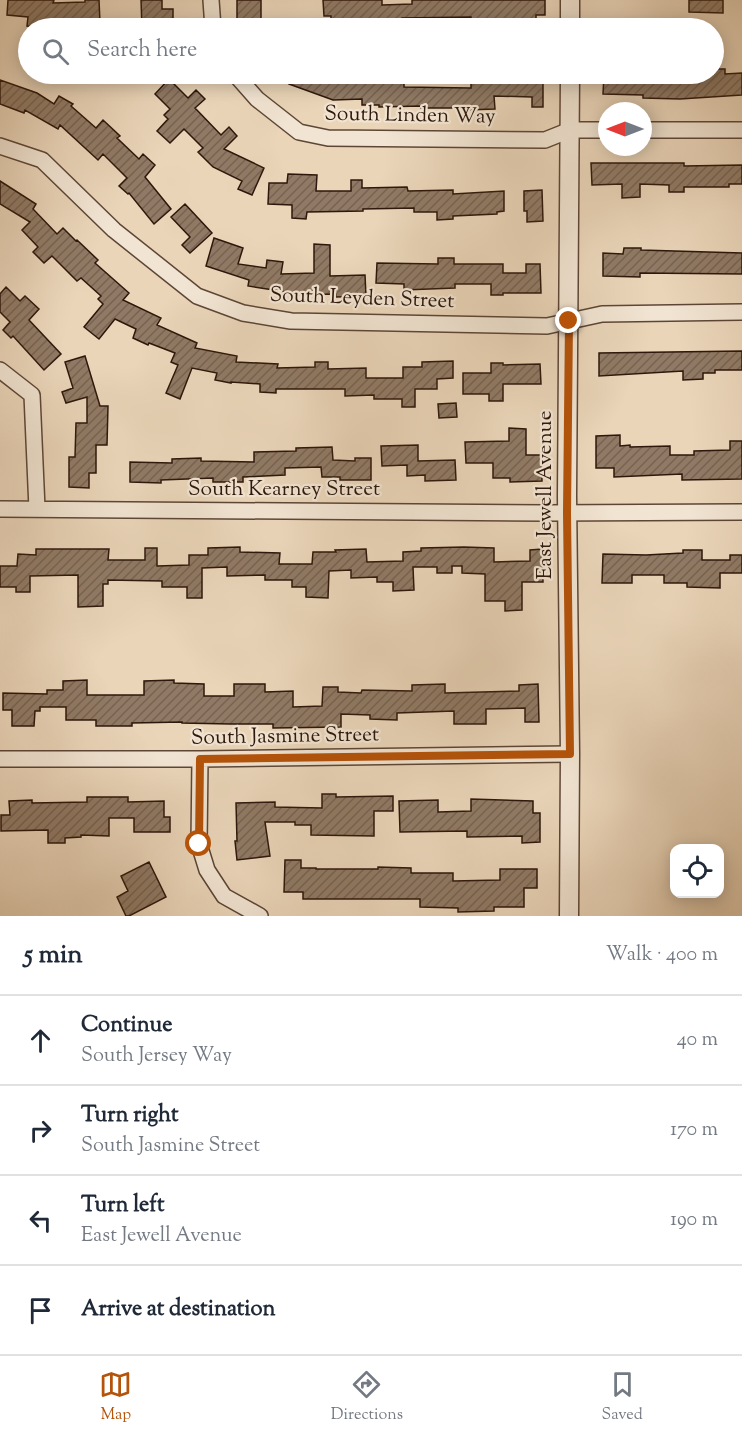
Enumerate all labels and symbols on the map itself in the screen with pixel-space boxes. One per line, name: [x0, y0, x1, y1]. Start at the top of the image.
street label: South Linden Way: [324, 100, 496, 133]
north arrow: [598, 102, 652, 156]
street label: South Leyden Street: [269, 281, 455, 317]
route end: [555, 307, 581, 333]
street label: East Jewell Avenue: [531, 411, 561, 579]
street label: South Kearney Street: [188, 475, 380, 505]
street label: South Jasmine Street: [191, 720, 379, 754]
route start: [185, 830, 211, 856]

